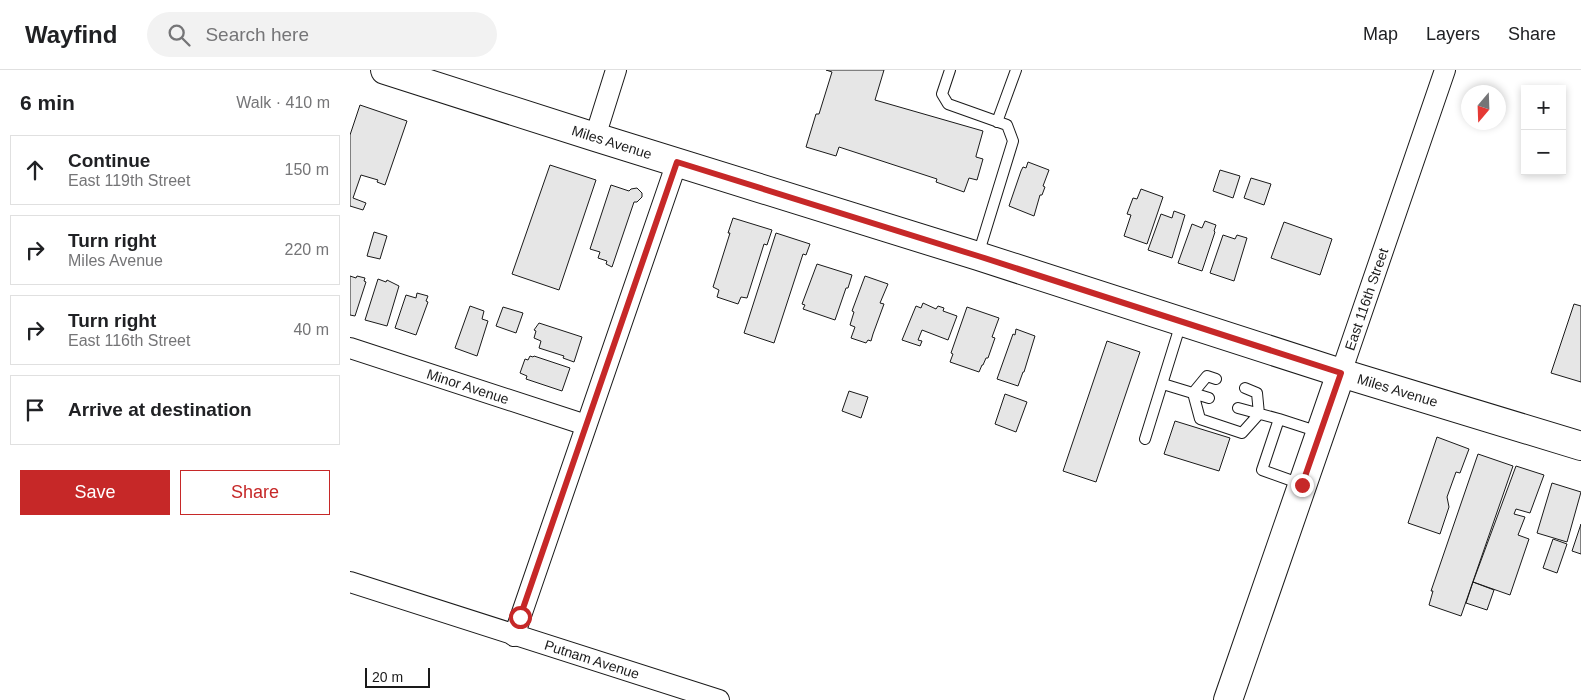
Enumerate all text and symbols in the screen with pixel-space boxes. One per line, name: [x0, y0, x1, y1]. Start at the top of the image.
search box: [147, 12, 497, 57]
text: Wayfind: [25, 21, 117, 48]
icon: search: [165, 21, 193, 49]
text: Search here: [205, 24, 309, 45]
text: Map: [1363, 24, 1398, 44]
text: Layers: [1426, 24, 1480, 44]
text: Share: [1508, 24, 1556, 44]
north arrow: [1461, 85, 1506, 130]
map controls: [1521, 85, 1566, 175]
button: +: [1521, 85, 1566, 130]
text: 6 min: [20, 91, 75, 114]
text: Walk · 410 m: [236, 94, 330, 111]
street label: Miles Avenue: [570, 122, 654, 162]
button: −: [1521, 130, 1566, 175]
text: Continue: [68, 150, 150, 171]
icon: ahead: [21, 156, 49, 184]
text: 150 m: [285, 161, 329, 178]
text: East 119th Street: [68, 172, 190, 189]
text: Turn right: [68, 230, 156, 251]
icon: right: [21, 236, 49, 264]
text: 220 m: [285, 241, 329, 258]
street label: East 116th Street: [1341, 246, 1391, 353]
text: Miles Avenue: [68, 252, 163, 269]
text: Turn right: [68, 310, 156, 331]
icon: right: [21, 316, 49, 344]
text: 40 m: [293, 321, 329, 338]
text: East 116th Street: [68, 332, 190, 349]
street label: Minor Avenue: [425, 366, 511, 407]
street label: Miles Avenue: [1355, 370, 1440, 410]
icon: arrive: [21, 396, 49, 424]
text: Arrive at destination: [68, 399, 252, 420]
button: Save: [20, 470, 170, 515]
button: Share: [180, 470, 330, 515]
route end: [1291, 474, 1314, 497]
route start: [509, 606, 532, 629]
street label: Putnam Avenue: [542, 637, 642, 682]
scale bar: [365, 665, 430, 688]
text: 20 m: [372, 669, 403, 685]

